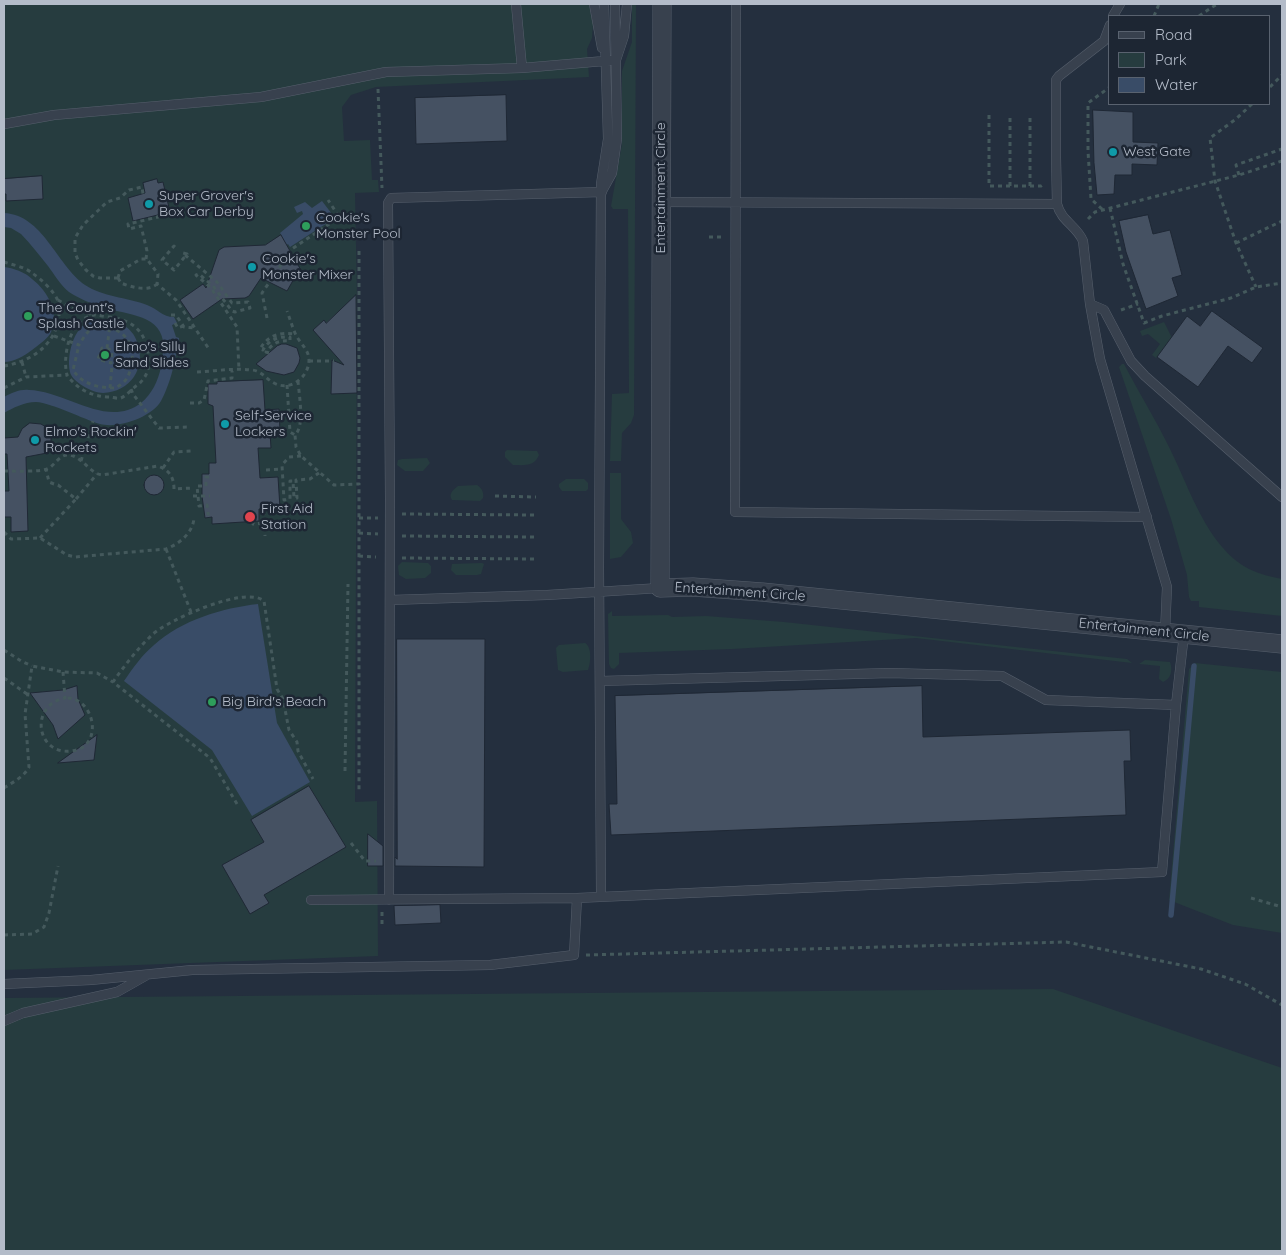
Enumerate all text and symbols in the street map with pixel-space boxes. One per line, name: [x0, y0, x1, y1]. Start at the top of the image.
legend: [1108, 15, 1271, 105]
text: Road: [1155, 25, 1192, 44]
text: Park: [1155, 50, 1187, 69]
text: Water: [1155, 75, 1198, 94]
street label: Entertainment Circle: [653, 122, 669, 254]
place label: West Gate: [1123, 144, 1190, 160]
marker: West Gate: [1107, 146, 1119, 158]
place label: Super Grover's Box Car Derby: [159, 188, 254, 220]
marker: Super Grover's Box Car Derby: [143, 198, 155, 210]
place label: Cookie's Monster Pool: [316, 210, 401, 242]
marker: Cookie's Monster Pool: [300, 220, 312, 232]
place label: Cookie's Monster Mixer: [262, 251, 353, 284]
marker: Cookie's Monster Mixer: [246, 261, 258, 273]
place label: The Count's Splash Castle: [38, 300, 124, 332]
marker: The Count's Splash Castle: [22, 310, 34, 322]
place label: Elmo's Silly Sand Slides: [115, 339, 189, 372]
marker: Elmo's Silly Sand Slides: [99, 349, 111, 361]
place label: Self-Service Lockers: [235, 408, 312, 441]
marker: Self-Service Lockers: [219, 418, 231, 430]
place label: Elmo's Rockin' Rockets: [45, 424, 137, 457]
marker: Elmo's Rockin' Rockets: [29, 434, 41, 446]
place label: First Aid Station: [261, 501, 313, 534]
marker: First Aid Station: [243, 510, 257, 524]
street label: Entertainment Circle: [674, 579, 806, 605]
street label: Entertainment Circle: [1078, 615, 1210, 645]
place label: Big Bird's Beach: [222, 694, 326, 710]
marker: Big Bird's Beach: [206, 696, 218, 708]

